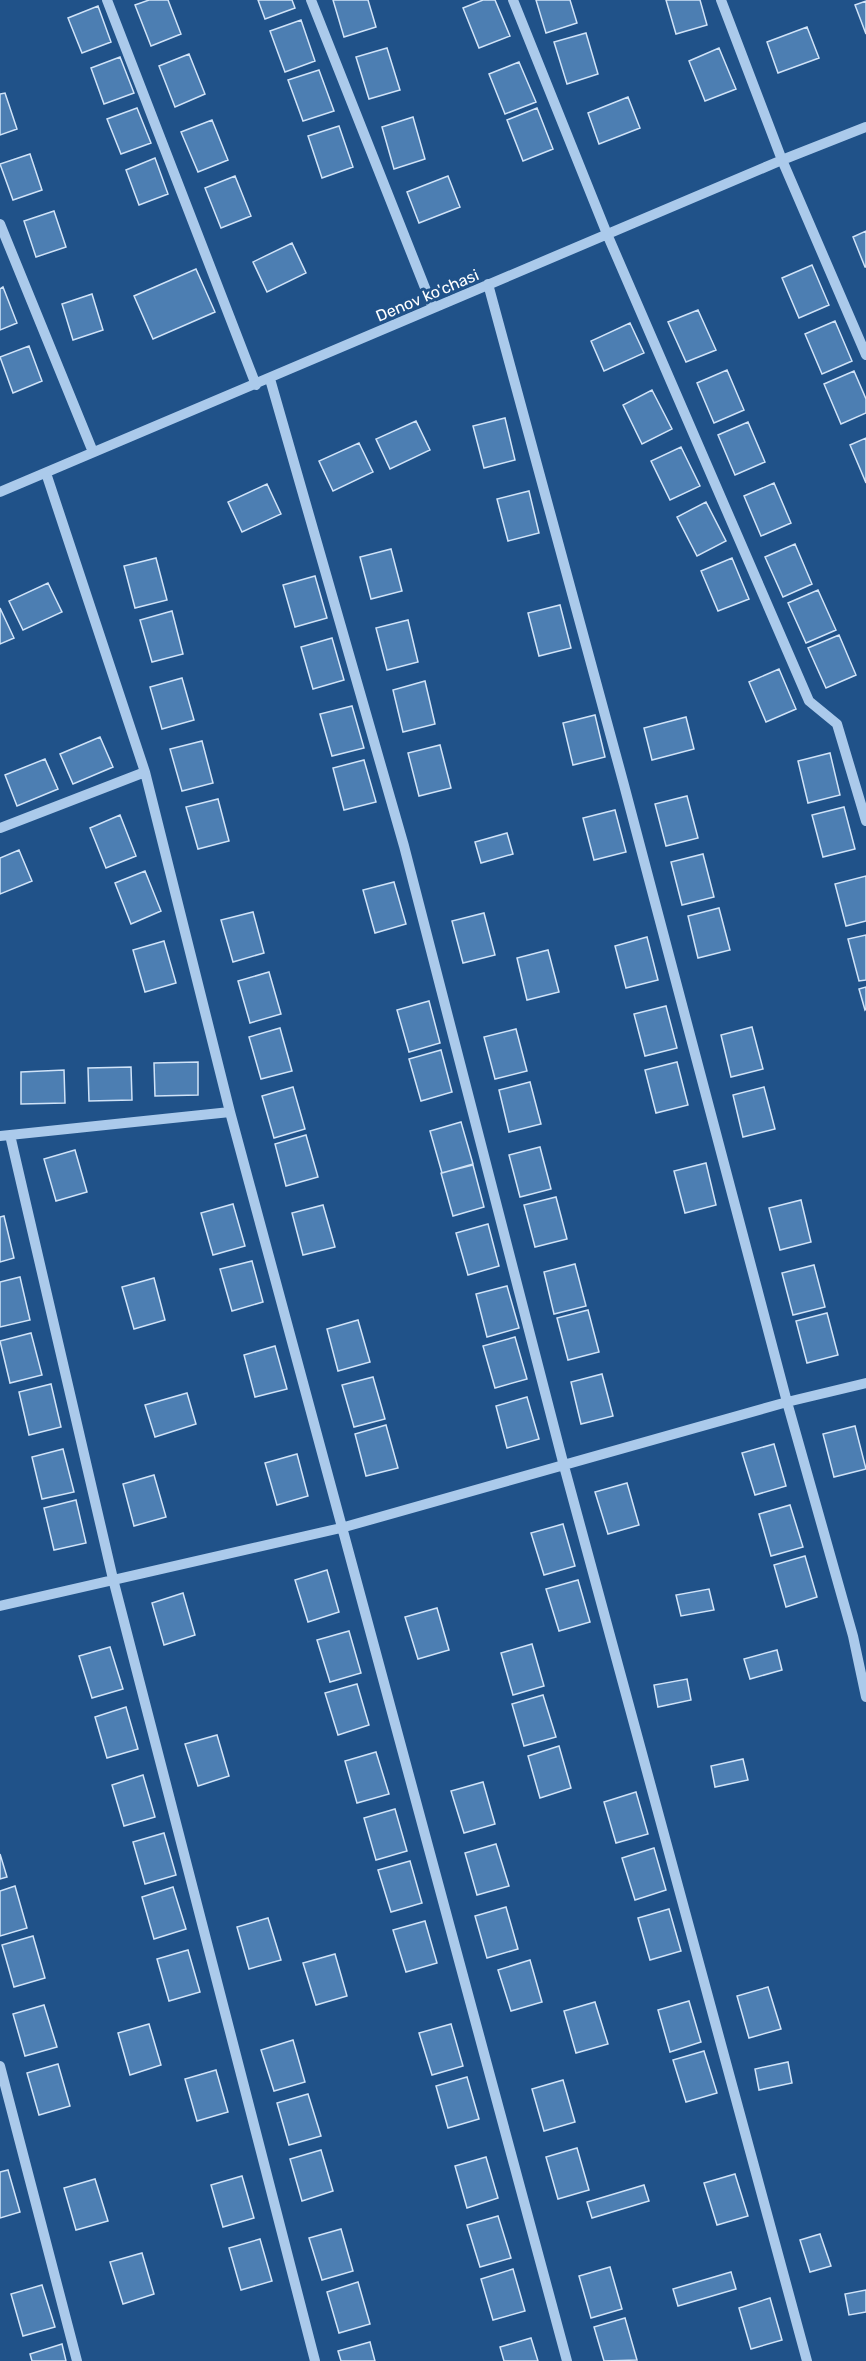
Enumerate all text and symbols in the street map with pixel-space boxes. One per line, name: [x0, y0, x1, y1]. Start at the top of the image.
street label: Denov ko'chasi: [373, 265, 482, 326]

